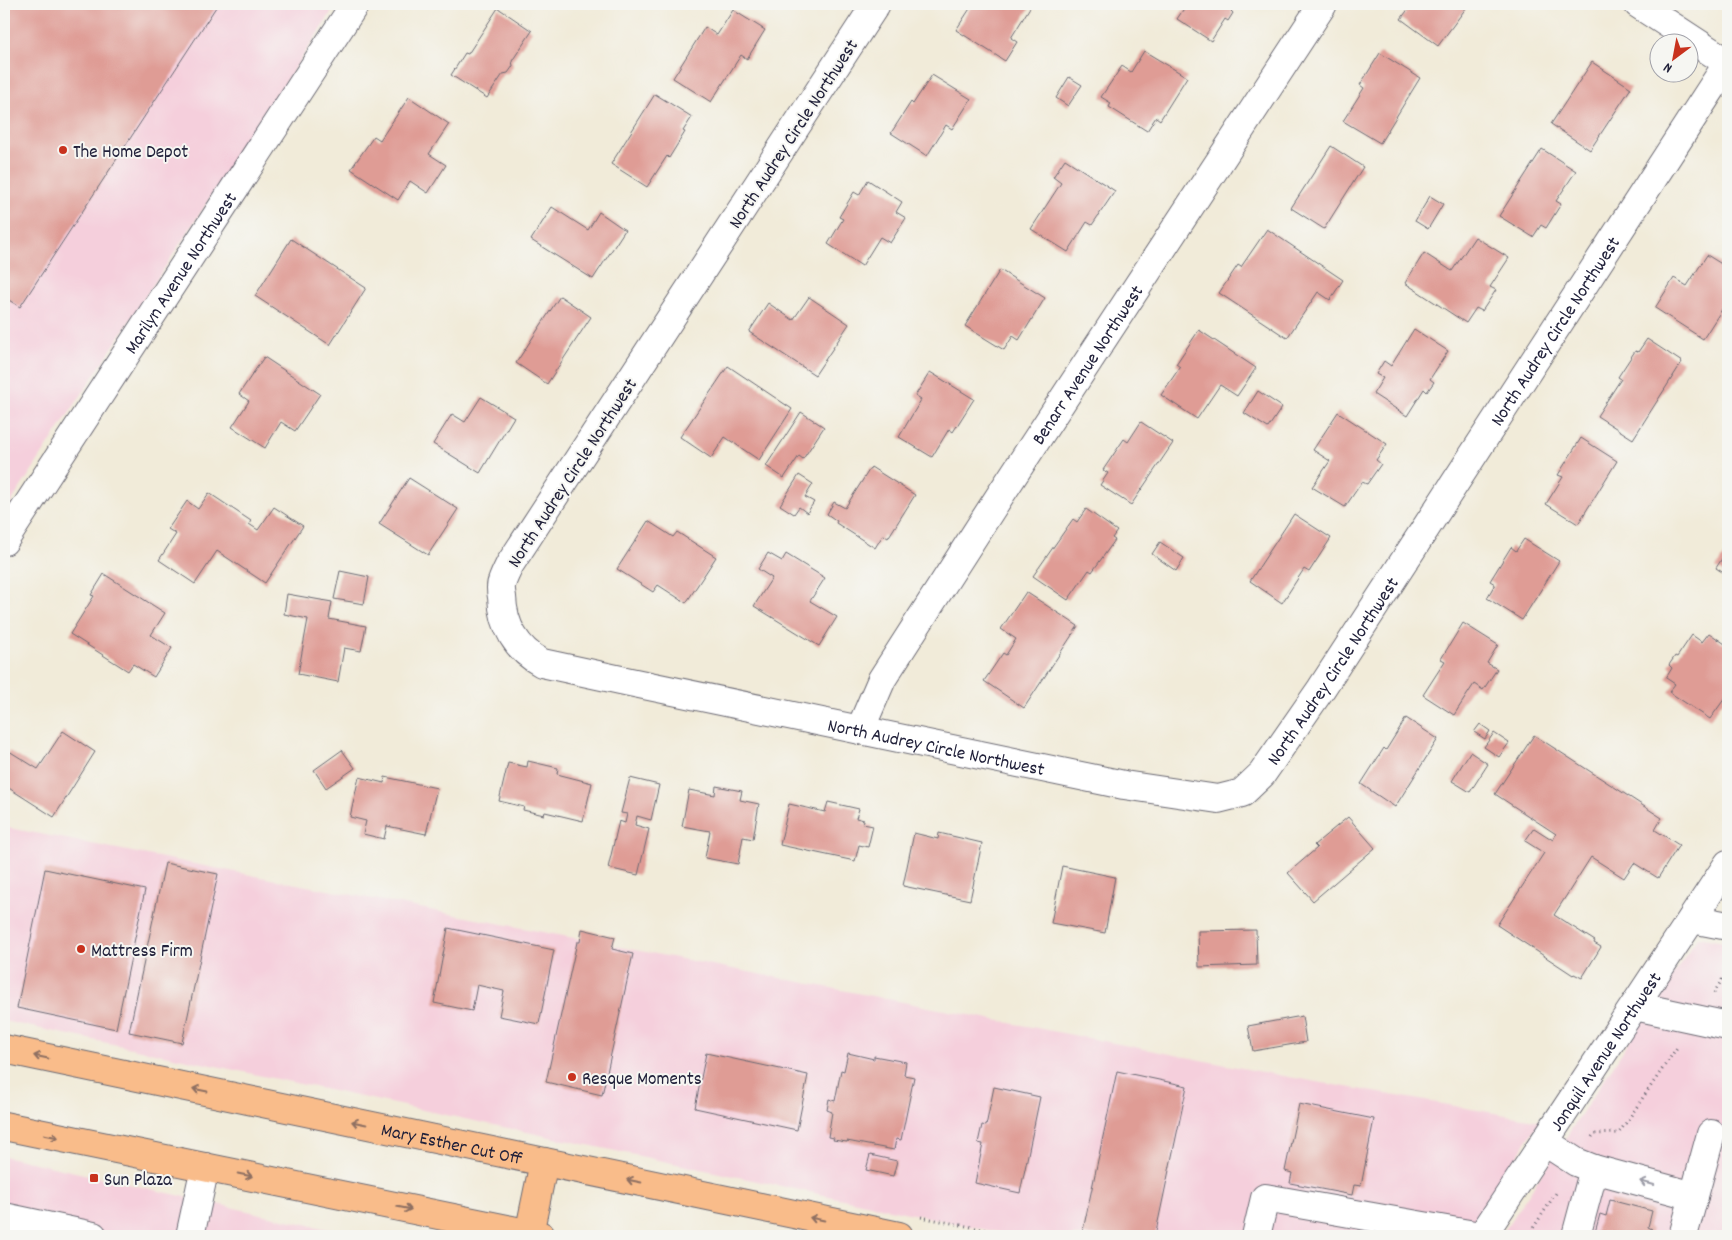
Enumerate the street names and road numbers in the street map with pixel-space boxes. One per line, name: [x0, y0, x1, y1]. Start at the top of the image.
street label: North Audrey Circle Northwest: [723, 35, 866, 235]
street label: Marilyn Avenue Northwest: [120, 188, 245, 361]
street label: North Audrey Circle Northwest: [1485, 232, 1629, 433]
street label: Benarr Avenue Northwest: [1027, 281, 1152, 451]
street label: North Audrey Circle Northwest: [502, 374, 645, 574]
street label: North Audrey Circle Northwest: [1262, 573, 1407, 772]
street label: North Audrey Circle Northwest: [825, 714, 1047, 785]
street label: Jonquil Avenue Northwest: [1545, 968, 1670, 1138]
street label: Mary Esther Cut Off: [378, 1118, 525, 1174]

